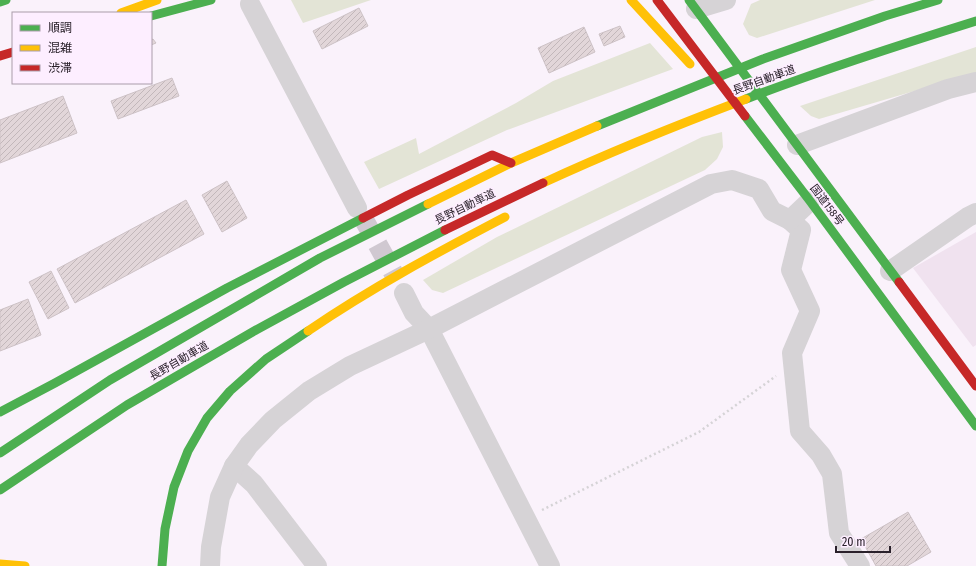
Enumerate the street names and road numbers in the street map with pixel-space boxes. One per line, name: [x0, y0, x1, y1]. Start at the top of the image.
street label: 長野自動車道: [731, 63, 797, 97]
street label: 国道158号: [807, 182, 847, 228]
street label: 長野自動車道: [432, 187, 498, 227]
street label: 長野自動車道: [147, 339, 211, 383]

